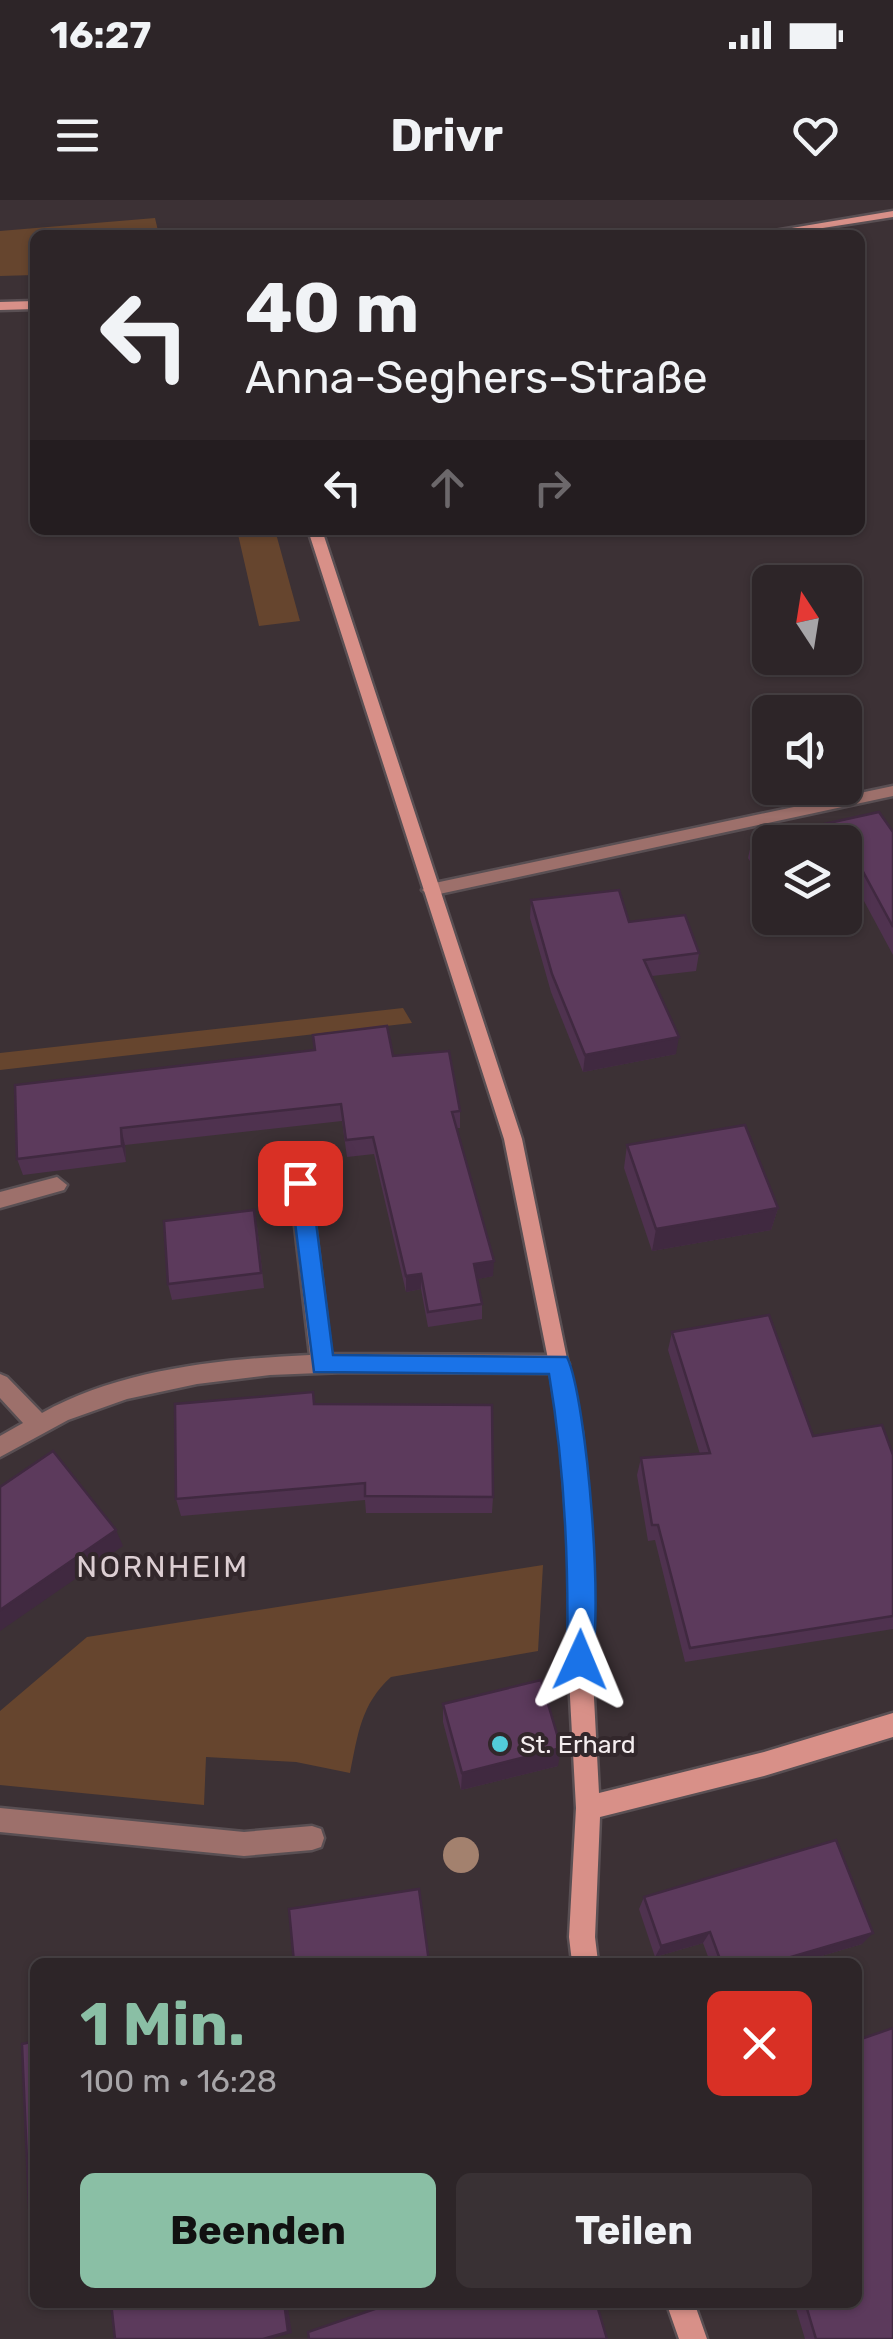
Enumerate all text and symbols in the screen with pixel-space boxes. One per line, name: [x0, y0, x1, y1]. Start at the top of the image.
text: 16:27: [50, 12, 151, 58]
icon: menu: [50, 108, 105, 163]
icon: heart: [788, 108, 843, 163]
text: Drivr: [390, 109, 503, 162]
text: 40 m: [245, 267, 419, 350]
icon: left: [80, 270, 210, 400]
text: Anna-Seghers-Straße: [245, 351, 708, 404]
icon: left: [315, 460, 370, 515]
icon: ahead: [420, 460, 475, 515]
icon: right: [525, 460, 580, 515]
north arrow: [752, 565, 862, 675]
map controls: [752, 565, 862, 935]
button: sound: [752, 695, 862, 805]
button: layers: [752, 825, 862, 935]
pin: [258, 1141, 343, 1226]
icon: arrive: [273, 1156, 328, 1211]
district label: NORNHEIM: [76, 1549, 250, 1585]
position arrow: [528, 1608, 632, 1712]
place label: St. Erhard: [520, 1730, 636, 1759]
marker: St. Erhard: [489, 1733, 511, 1755]
text: 1 Min.: [80, 1989, 245, 2060]
button: close: [707, 1991, 812, 2096]
text: 100 m · 16:28: [80, 2062, 277, 2100]
button: Beenden: [80, 2173, 436, 2288]
button: Teilen: [456, 2173, 812, 2288]

